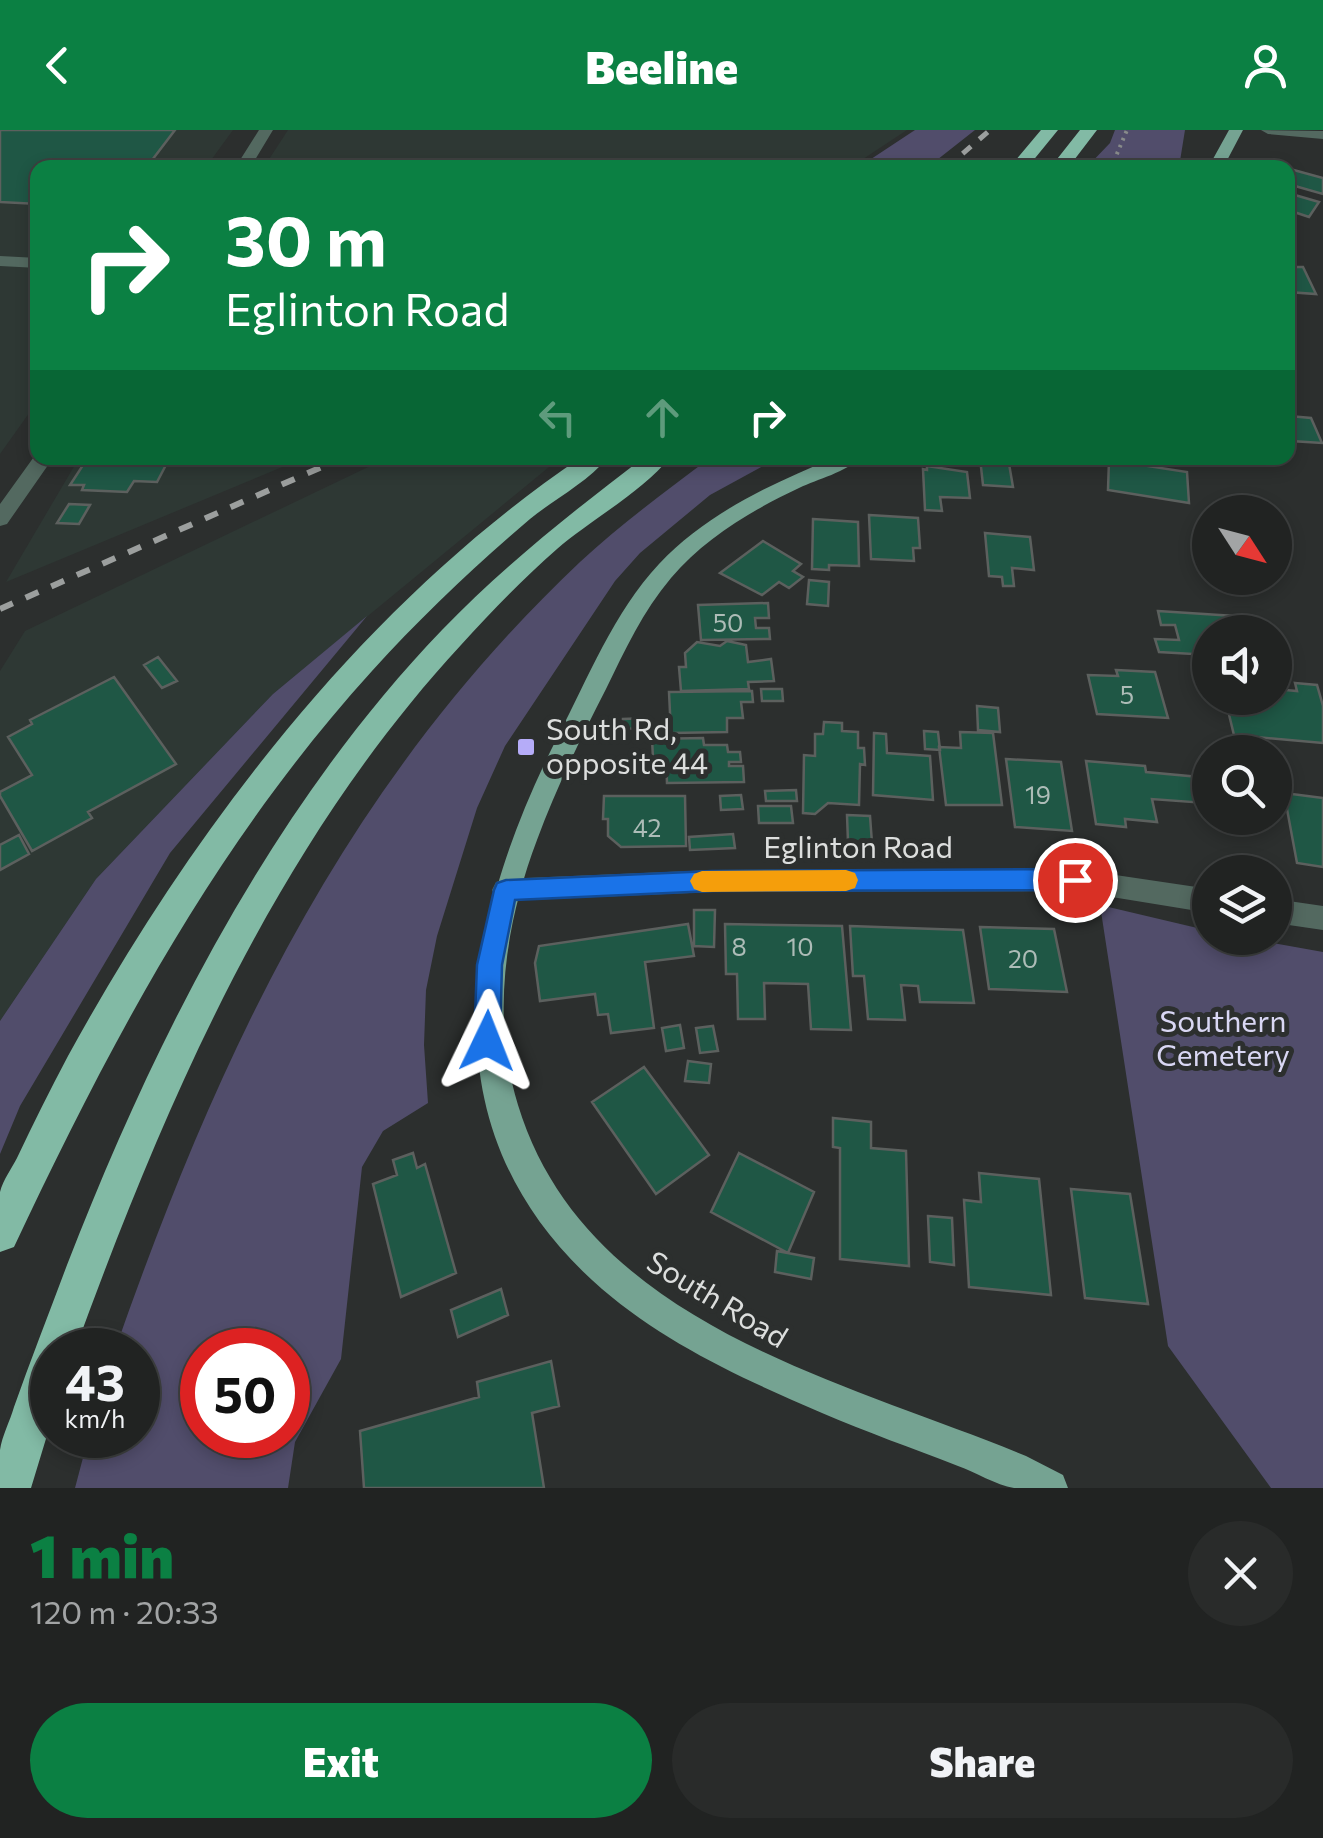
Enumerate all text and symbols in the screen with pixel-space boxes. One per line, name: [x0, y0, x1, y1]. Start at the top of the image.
icon: back: [30, 38, 85, 93]
text: Beeline: [585, 38, 738, 93]
icon: person: [1238, 38, 1293, 93]
text: 30 m: [225, 195, 387, 280]
icon: right: [60, 200, 190, 330]
text: Eglinton Road: [225, 280, 509, 335]
icon: left: [530, 390, 585, 445]
icon: ahead: [635, 390, 690, 445]
icon: right: [740, 390, 795, 445]
north arrow: [1192, 495, 1292, 595]
map controls: [1192, 495, 1292, 955]
house number: 50: [713, 607, 743, 637]
button: sound: [1192, 615, 1292, 715]
house number: 5: [1120, 679, 1134, 709]
place label: South Rd, opposite 44: [546, 709, 708, 780]
button: search: [1192, 735, 1292, 835]
marker: South Rd, opposite 44: [515, 736, 537, 758]
house number: 19: [1025, 779, 1051, 809]
house number: 42: [633, 812, 661, 842]
street label: Eglinton Road: [763, 827, 953, 864]
pin: [1033, 838, 1118, 923]
icon: arrive: [1048, 853, 1103, 908]
button: layers: [1192, 855, 1292, 955]
house number: 8: [731, 931, 747, 961]
house number: 10: [786, 931, 814, 961]
house number: 20: [1008, 943, 1038, 973]
position arrow: [435, 989, 539, 1093]
park label: Southern Cemetery: [1156, 1001, 1290, 1072]
street label: South Road: [641, 1241, 795, 1354]
speed limit sign: 50: [180, 1328, 310, 1458]
text: 43: [65, 1350, 125, 1411]
text: km/h: [65, 1403, 125, 1433]
text: 1 min: [30, 1517, 174, 1590]
button: close: [1188, 1521, 1293, 1626]
text: 120 m · 20:33: [30, 1591, 219, 1631]
button: Exit: [30, 1703, 652, 1818]
button: Share: [672, 1703, 1293, 1818]

